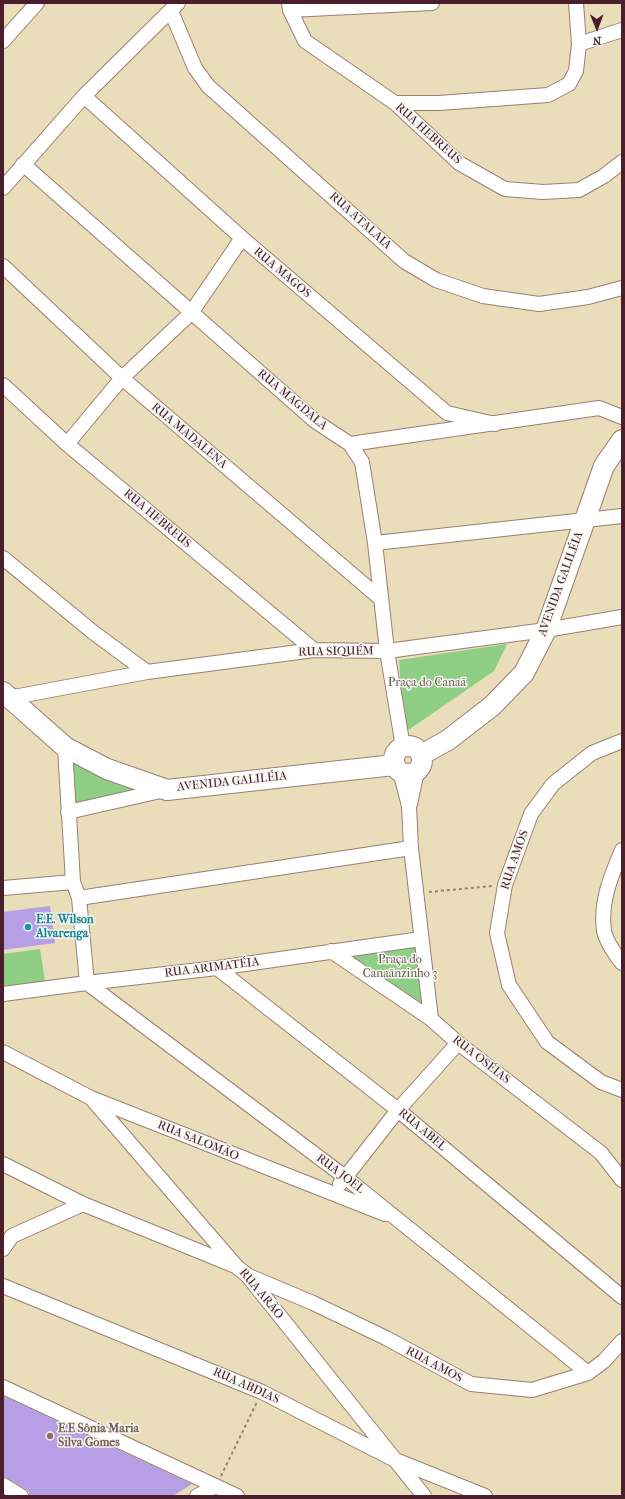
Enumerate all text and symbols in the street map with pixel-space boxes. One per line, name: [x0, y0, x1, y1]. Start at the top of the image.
north arrow: [577, 8, 617, 48]
text: N: [593, 34, 602, 47]
street label: RUA HEBREUS: [392, 101, 464, 167]
street label: RUA ATALAIA: [326, 189, 394, 253]
street label: RUA MAGOS: [250, 245, 314, 301]
street label: RUA MAGDALA: [254, 367, 330, 433]
street label: RUA MADALENA: [148, 400, 230, 472]
street label: RUA HEBREUS: [120, 486, 194, 552]
street label: AVENIDA GALILÉIA: [535, 530, 587, 638]
street label: RUA SIQUÉM: [298, 644, 374, 660]
park label: Praça do Canaã: [388, 676, 466, 690]
street label: AVENIDA GALILÉIA: [176, 769, 288, 795]
street label: RUA AMOS: [498, 828, 532, 892]
place label: E.E. Wilson Alvarenga: [36, 913, 94, 941]
marker: E.E. Wilson Alvarenga: [23, 922, 33, 932]
park label: Praça do Canaãnzinho 3: [363, 953, 437, 981]
street label: RUA ARIMATÉIA: [164, 955, 260, 981]
street label: RUA OSÉIAS: [449, 1033, 513, 1087]
street label: RUA ABEL: [395, 1106, 449, 1154]
street label: RUA SALOMÃO: [155, 1118, 241, 1164]
street label: RUA JOEL: [313, 1151, 367, 1197]
street label: RUA ARÃO: [236, 1266, 286, 1322]
street label: RUA AMOS: [403, 1344, 465, 1386]
street label: RUA ABDIAS: [211, 1365, 281, 1407]
place label: E.E Sônia Maria Silva Gomes: [58, 1422, 139, 1450]
marker: E.E Sônia Maria Silva Gomes: [45, 1431, 55, 1441]

